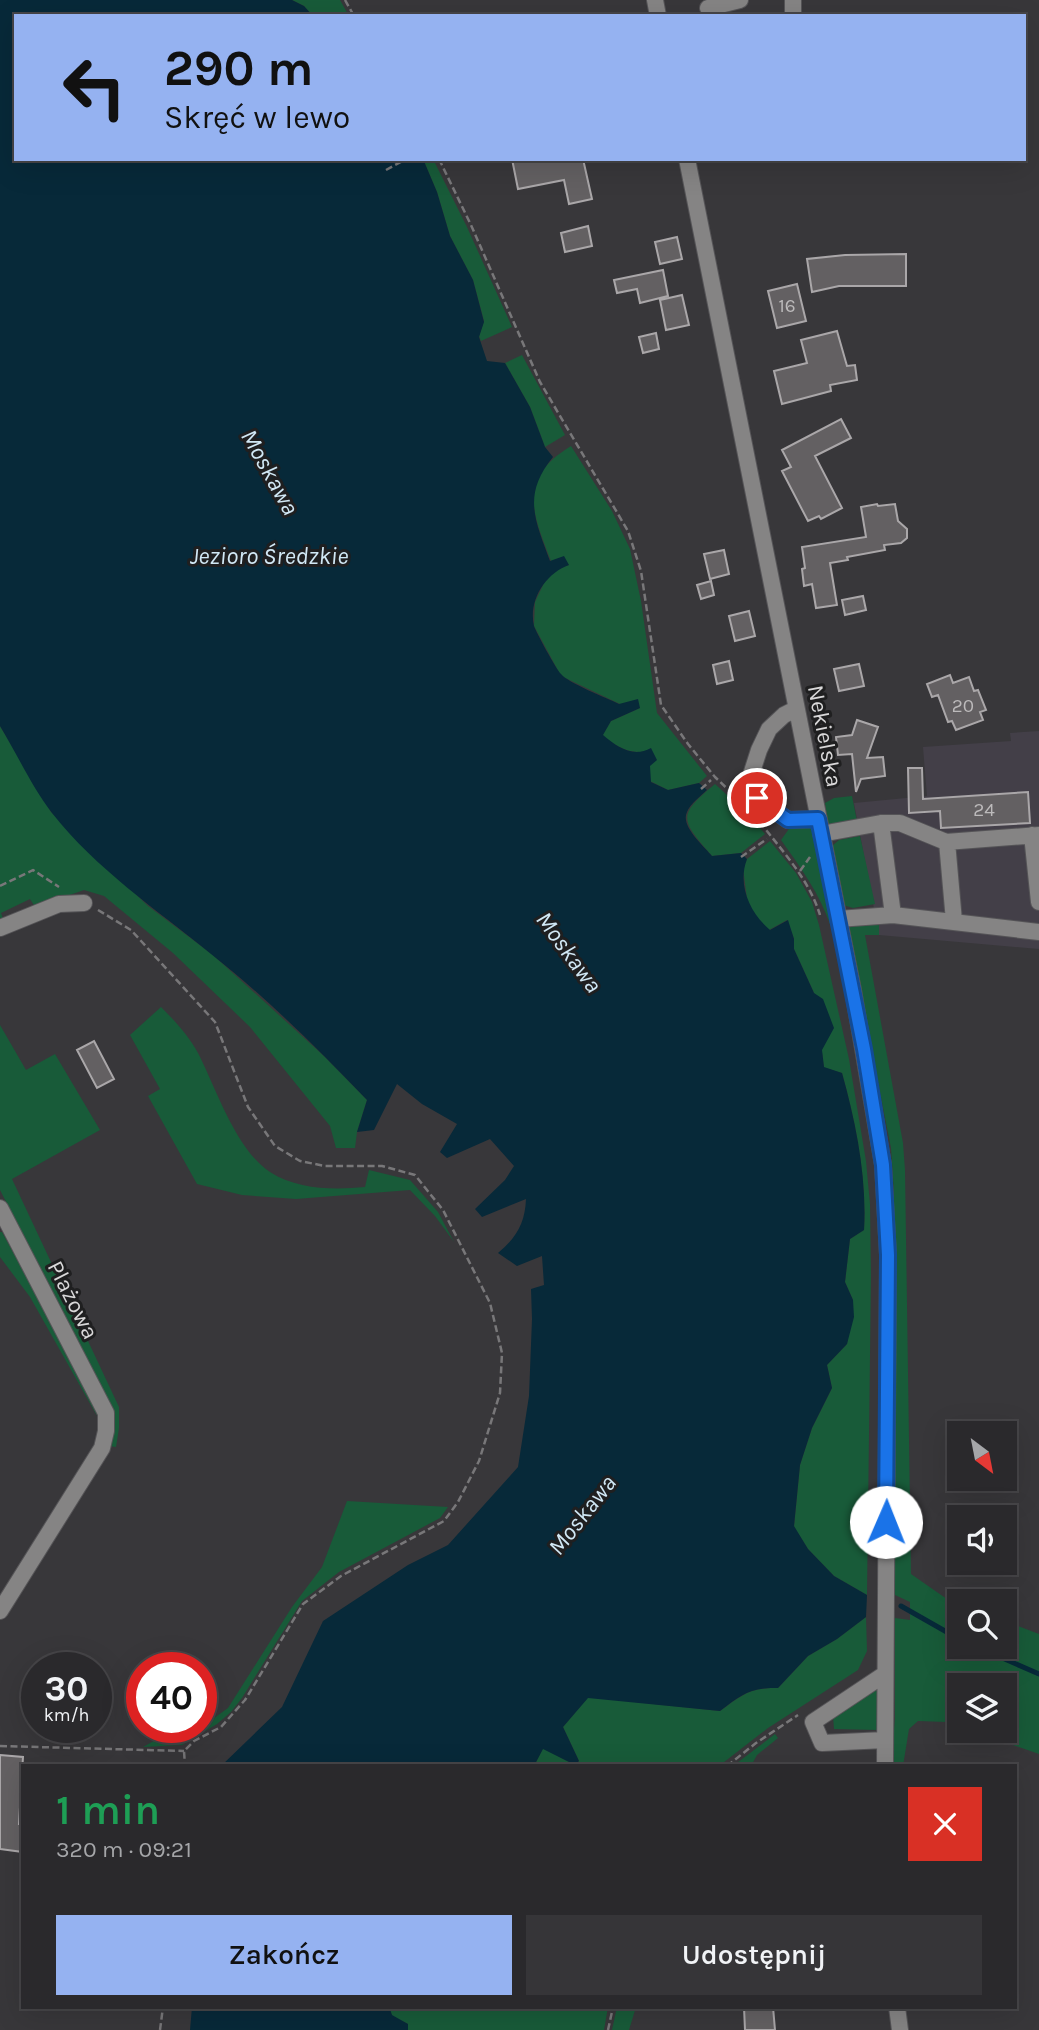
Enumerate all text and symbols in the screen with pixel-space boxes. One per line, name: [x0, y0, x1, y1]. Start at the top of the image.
text: 290 m: [164, 40, 313, 97]
icon: left: [49, 42, 140, 133]
text: Skręć w lewo: [164, 99, 350, 136]
house number: 16: [778, 295, 796, 317]
water label: Moskawa: [235, 424, 305, 520]
water label: Jezioro Średzkie: [190, 542, 348, 570]
street label: Nekielska: [802, 683, 848, 789]
house number: 20: [952, 695, 974, 717]
pin: [727, 768, 787, 828]
icon: arrive: [738, 779, 776, 817]
house number: 24: [973, 799, 995, 821]
water label: Moskawa: [530, 906, 608, 998]
street label: Plażowa: [42, 1256, 104, 1344]
north arrow: [947, 1421, 1017, 1491]
map controls: [947, 1421, 1017, 1743]
water label: Moskawa: [542, 1470, 622, 1560]
position arrow: [849, 1485, 923, 1559]
button: sound: [947, 1505, 1017, 1575]
button: search: [947, 1589, 1017, 1659]
speed limit sign: 40: [126, 1652, 217, 1743]
text: 30: [45, 1668, 88, 1709]
button: layers: [947, 1673, 1017, 1743]
text: km/h: [44, 1704, 89, 1726]
text: 1 min: [56, 1785, 160, 1835]
button: close: [908, 1787, 982, 1861]
text: 320 m · 09:21: [56, 1836, 192, 1863]
button: Zakończ: [56, 1915, 512, 1995]
button: Udostępnij: [526, 1915, 982, 1995]

